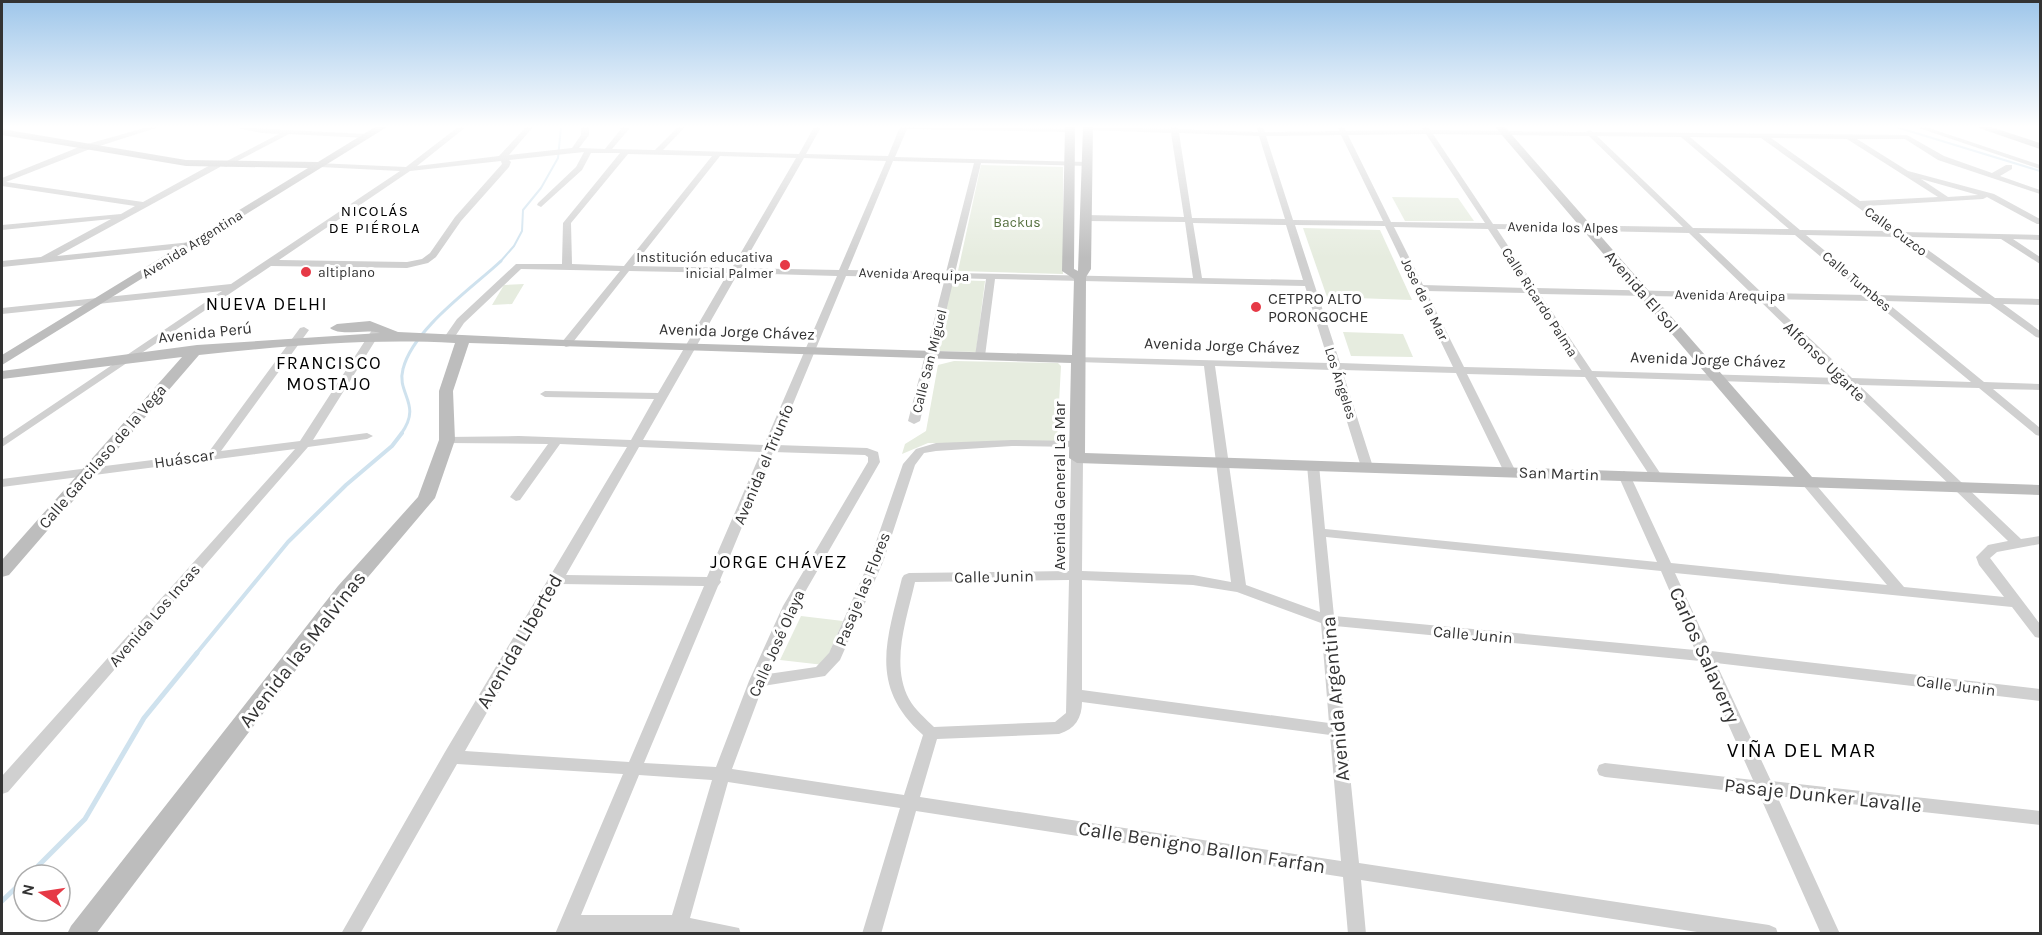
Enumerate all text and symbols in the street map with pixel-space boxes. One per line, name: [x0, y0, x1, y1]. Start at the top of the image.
district label: NICOLÁS DE PIÉROLA: [329, 202, 421, 237]
street label: Calle Cuzco: [1861, 203, 1930, 260]
street label: Avenida Argentina: [139, 207, 246, 282]
park label: Backus: [993, 214, 1041, 231]
street label: Avenida los Alpes: [1507, 218, 1619, 237]
street label: Calle Ricardo Palma: [1498, 244, 1581, 360]
street label: Avenida El Sol: [1601, 247, 1682, 336]
street label: Calle Tumbes: [1819, 248, 1895, 315]
place label: Institución educativa inicial Palmer: [636, 249, 774, 282]
street label: Jose de la Mar: [1397, 255, 1452, 344]
marker: Institución educativa inicial Palmer: [778, 258, 792, 272]
place label: altiplano: [318, 264, 375, 281]
street label: Avenida Arequipa: [858, 264, 970, 285]
marker: altiplano: [299, 265, 313, 279]
street label: Avenida Arequipa: [1674, 286, 1786, 305]
place label: CETPRO ALTO PORONGOCHE: [1268, 289, 1368, 326]
district label: NUEVA DELHI: [206, 293, 328, 315]
marker: CETPRO ALTO PORONGOCHE: [1249, 300, 1263, 314]
street label: Calle San Miguel: [908, 308, 951, 415]
street label: Alfonso Ugarte: [1780, 317, 1870, 405]
street label: Avenida Perú: [157, 318, 253, 347]
street label: Avenida Jorge Chávez: [659, 319, 815, 344]
street label: Avenida Jorge Chávez: [1144, 333, 1300, 358]
street label: Los Ángeles: [1321, 345, 1361, 421]
street label: Avenida Jorge Chávez: [1630, 347, 1786, 372]
district label: FRANCISCO MOSTAJO: [276, 352, 382, 395]
street label: Calle Garcilaso de la Vega: [35, 380, 170, 532]
street label: Avenida el Triunfo: [730, 401, 797, 527]
street label: Avenida General La Mar: [1050, 401, 1069, 571]
street label: Huáscar: [153, 445, 216, 472]
street label: San Martin: [1518, 463, 1600, 484]
street label: Pasaje las Flores: [831, 529, 894, 649]
district label: JORGE CHÁVEZ: [710, 550, 848, 573]
street label: Avenida Los Incas: [105, 560, 204, 670]
street label: Calle Junin: [954, 566, 1034, 587]
street label: Avenida las Malvinas: [234, 567, 371, 732]
street label: Avenida Liberted: [472, 570, 567, 713]
street label: Carlos Salaverry: [1664, 584, 1745, 727]
street label: Calle José Olaya: [744, 587, 809, 700]
street label: Avenida Argentina: [1317, 615, 1354, 782]
street label: Calle Junin: [1432, 622, 1514, 647]
street label: Calle Junin: [1915, 671, 1997, 700]
district label: VIÑA DEL MAR: [1727, 738, 1877, 762]
street label: Pasaje Dunker Lavalle: [1723, 774, 1923, 817]
street label: Calle Benigno Ballon Farfan: [1077, 817, 1327, 878]
north arrow: [12, 863, 72, 923]
text: N: [17, 882, 38, 898]

